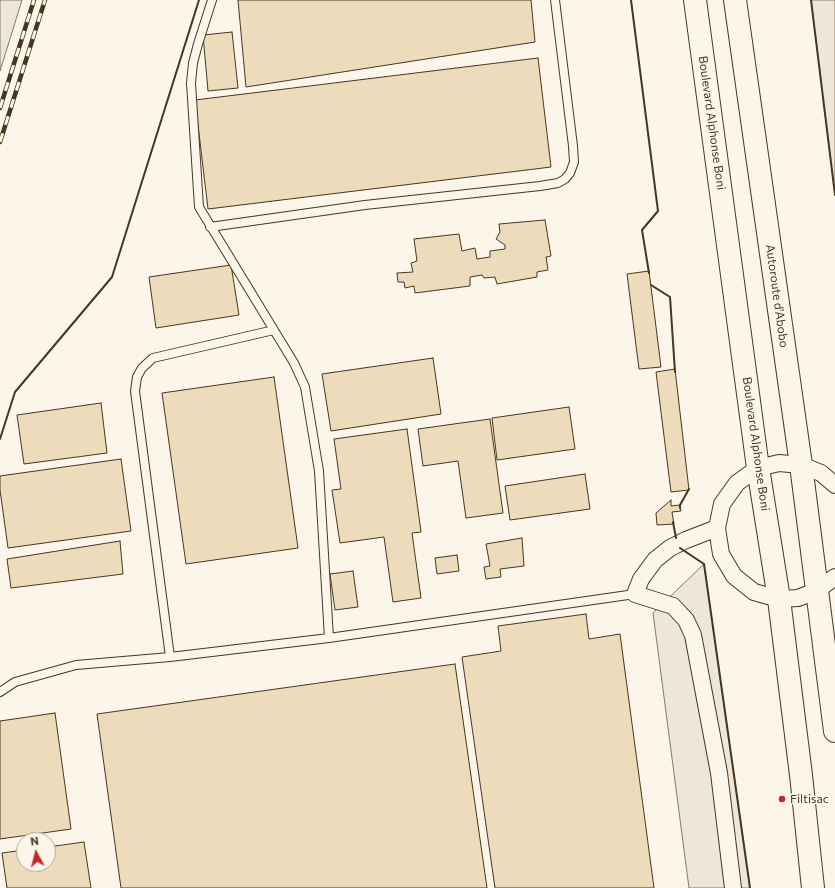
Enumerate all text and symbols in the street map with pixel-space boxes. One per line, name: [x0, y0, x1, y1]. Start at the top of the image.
street label: Boulevard Alphonse Boni: [695, 55, 729, 191]
street label: Autoroute d'Abobo: [763, 243, 791, 349]
street label: Boulevard Alphonse Boni: [739, 376, 773, 512]
place label: Filtisac: [790, 792, 829, 806]
marker: Filtisac: [777, 794, 787, 804]
north arrow: [16, 832, 56, 872]
text: N: [30, 834, 39, 848]

